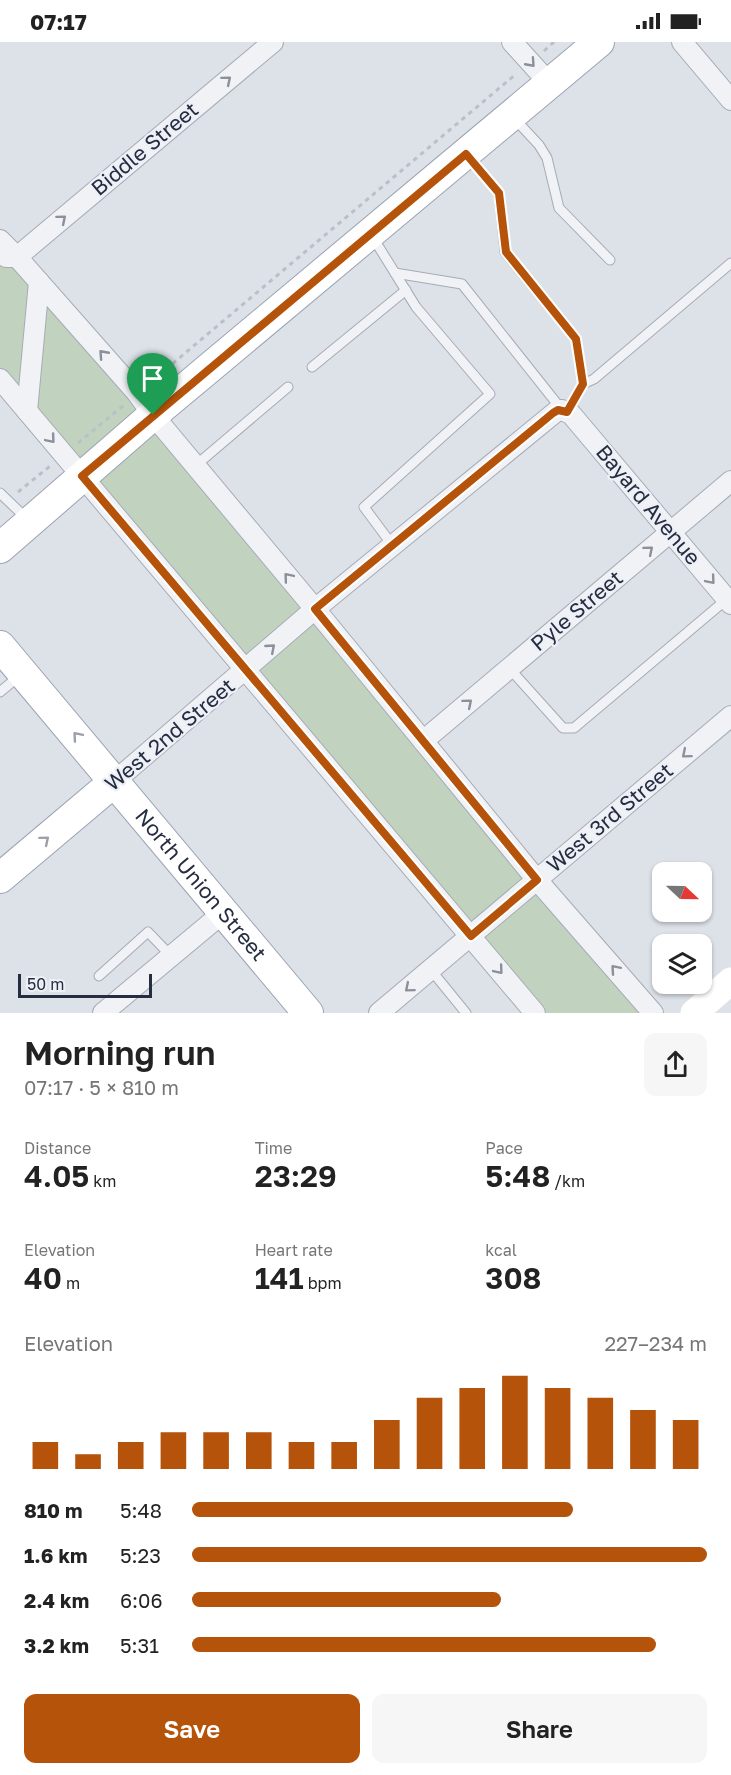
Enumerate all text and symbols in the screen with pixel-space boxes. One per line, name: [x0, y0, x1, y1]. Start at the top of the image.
text: 07:17: [30, 8, 87, 35]
one-way arrow: [524, 56, 535, 67]
one-way arrow: [220, 76, 231, 87]
street label: Biddle Street: [86, 96, 203, 201]
one-way arrow: [55, 215, 66, 226]
one-way arrow: [99, 350, 110, 361]
pin: [127, 353, 178, 415]
icon: arrive: [136, 362, 169, 395]
one-way arrow: [44, 432, 55, 443]
street label: Bayard Avenue: [591, 439, 707, 570]
one-way arrow: [642, 546, 653, 557]
street label: Pyle Street: [525, 564, 628, 656]
one-way arrow: [284, 573, 295, 584]
one-way arrow: [703, 573, 714, 584]
one-way arrow: [264, 644, 275, 655]
street label: West 2nd Street: [99, 672, 240, 796]
one-way arrow: [461, 699, 472, 710]
one-way arrow: [73, 732, 84, 743]
one-way arrow: [682, 747, 693, 758]
street label: West 3rd Street: [541, 757, 678, 878]
street label: North Union Street: [130, 803, 273, 966]
one-way arrow: [38, 836, 49, 847]
north arrow: [652, 862, 712, 922]
map controls: [652, 862, 712, 994]
button: layers: [652, 934, 712, 994]
one-way arrow: [492, 963, 503, 974]
one-way arrow: [611, 965, 622, 976]
scale bar: [18, 971, 152, 998]
text: 50 m: [27, 974, 64, 994]
one-way arrow: [405, 981, 416, 992]
text: Morning run: [24, 1033, 216, 1072]
button: share: [644, 1033, 707, 1096]
text: 07:17 · 5 × 810 m: [24, 1075, 179, 1099]
text: Distance: [24, 1138, 91, 1158]
text: Time: [255, 1138, 292, 1158]
text: Pace: [485, 1138, 523, 1158]
text: 4.05: [24, 1158, 89, 1194]
text: 23:29: [255, 1158, 337, 1194]
text: 5:48: [485, 1158, 550, 1194]
text: km: [89, 1171, 116, 1191]
text: /km: [550, 1171, 585, 1191]
text: Elevation: [24, 1240, 95, 1260]
text: Heart rate: [255, 1240, 333, 1260]
text: kcal: [485, 1240, 517, 1260]
text: 40: [24, 1260, 62, 1296]
text: 141: [255, 1260, 304, 1296]
text: 308: [485, 1260, 542, 1296]
text: m: [62, 1273, 80, 1293]
text: bpm: [304, 1273, 342, 1293]
text: Elevation: [24, 1331, 113, 1355]
text: 227–234 m: [604, 1331, 707, 1355]
text: 810 m: [24, 1498, 83, 1522]
text: 5:48: [120, 1498, 162, 1522]
text: 1.6 km: [24, 1543, 88, 1567]
text: 5:23: [120, 1543, 161, 1567]
text: 2.4 km: [24, 1588, 89, 1612]
text: 6:06: [120, 1588, 163, 1612]
text: 3.2 km: [24, 1633, 89, 1657]
text: 5:31: [120, 1633, 159, 1657]
button: Save: [24, 1694, 360, 1763]
button: Share: [372, 1694, 707, 1763]

